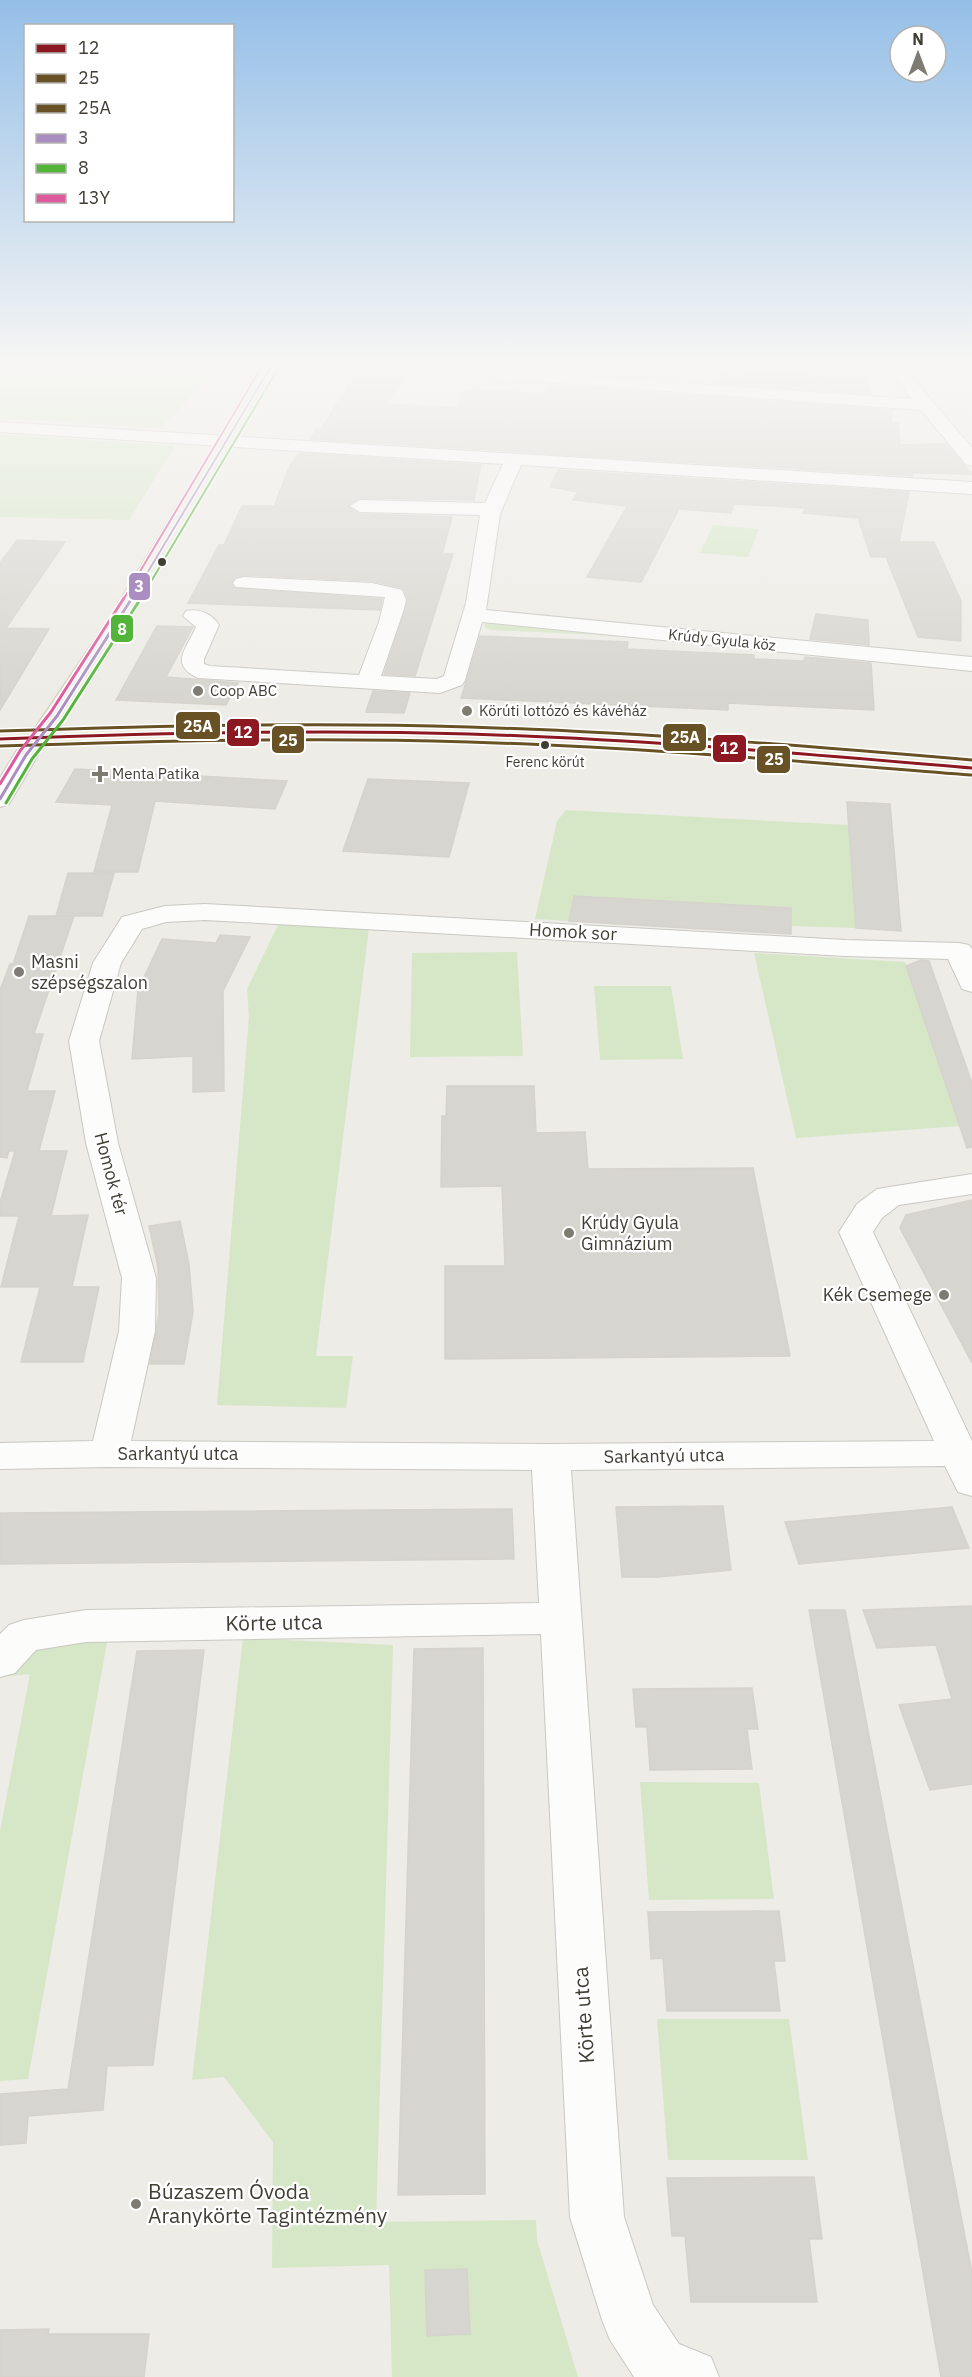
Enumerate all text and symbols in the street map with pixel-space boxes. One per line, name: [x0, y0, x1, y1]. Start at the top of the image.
legend: [24, 24, 234, 222]
north arrow: [888, 24, 948, 84]
text: N: [912, 29, 924, 49]
text: 12: [78, 36, 100, 59]
text: 25: [78, 66, 100, 89]
text: 25A: [78, 96, 112, 119]
text: 3: [78, 126, 89, 149]
text: 8: [78, 156, 89, 179]
text: 13Y: [78, 186, 111, 209]
unlabelled marker: [156, 556, 168, 568]
line badge: 3: [128, 572, 151, 601]
text: 3: [134, 576, 144, 596]
line badge: 8: [110, 614, 134, 643]
text: 8: [117, 619, 127, 639]
street label: Krúdy Gyula köz: [667, 624, 777, 655]
place label: Coop ABC: [210, 681, 277, 700]
marker: Coop ABC: [191, 684, 205, 698]
place label: Körúti lottózó és kávéház: [479, 701, 647, 720]
marker: Körúti lottózó és kávéház: [460, 704, 474, 718]
line badge: 25A: [175, 711, 221, 740]
text: 25A: [183, 716, 213, 736]
line badge: 12: [226, 718, 260, 747]
text: 12: [233, 722, 253, 742]
line badge: 25A: [662, 723, 707, 752]
line badge: 25: [271, 725, 305, 754]
text: 25A: [670, 727, 700, 747]
text: 25: [278, 730, 298, 750]
line badge: 12: [712, 734, 747, 763]
text: 12: [719, 738, 739, 758]
marker: Ferenc körút: [539, 739, 551, 751]
line badge: 25: [756, 745, 791, 774]
text: 25: [764, 749, 784, 769]
place label: Ferenc körút: [505, 753, 585, 771]
place label: Menta Patika: [112, 764, 200, 783]
marker: Menta Patika: [93, 767, 107, 781]
street label: Homok sor: [529, 918, 618, 945]
place label: Masni szépségszalon: [31, 950, 148, 994]
marker: Masni szépségszalon: [12, 965, 26, 979]
street label: Homok tér: [89, 1130, 134, 1218]
place label: Krúdy Gyula Gimnázium: [581, 1211, 679, 1255]
marker: Krúdy Gyula Gimnázium: [562, 1226, 576, 1240]
place label: Kék Csemege: [823, 1283, 932, 1306]
marker: Kék Csemege: [937, 1288, 951, 1302]
street label: Sarkantyú utca: [118, 1442, 239, 1465]
street label: Sarkantyú utca: [603, 1443, 725, 1468]
street label: Körte utca: [225, 1607, 323, 1637]
street label: Körte utca: [566, 1966, 600, 2064]
place label: Búzaszem Óvoda Aranykörte Tagintézmény: [148, 2177, 388, 2229]
marker: Búzaszem Óvoda Aranykörte Tagintézmény: [129, 2197, 143, 2211]

